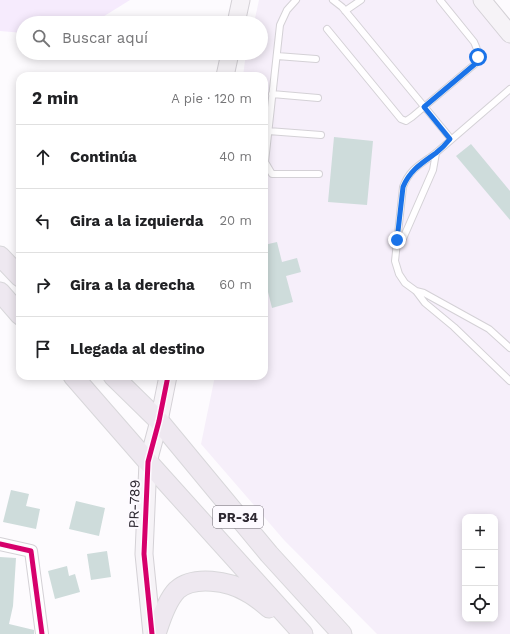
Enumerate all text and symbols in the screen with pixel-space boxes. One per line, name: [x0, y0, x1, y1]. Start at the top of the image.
search box: [16, 16, 268, 60]
icon: search: [30, 27, 52, 49]
text: Buscar aquí: [62, 29, 148, 47]
route start: [469, 48, 487, 66]
text: 2 min: [32, 88, 78, 108]
text: A pie · 120 m: [171, 91, 252, 106]
icon: ahead: [32, 146, 54, 168]
text: Continúa: [70, 148, 137, 166]
text: 40 m: [219, 149, 252, 164]
icon: left: [32, 210, 54, 232]
text: Gira a la izquierda: [70, 212, 203, 230]
text: 20 m: [220, 213, 252, 228]
route end: [388, 231, 406, 249]
icon: right: [32, 274, 54, 296]
text: Gira a la derecha: [70, 276, 195, 294]
text: 60 m: [219, 277, 252, 292]
icon: arrive: [32, 338, 54, 360]
text: Llegada al destino: [70, 340, 205, 358]
street label: PR-789: [125, 480, 143, 528]
road number: PR-34: [213, 506, 263, 528]
map controls: [462, 514, 498, 622]
button: +: [462, 514, 498, 550]
button: −: [462, 550, 498, 586]
button: locate: [462, 586, 498, 622]

